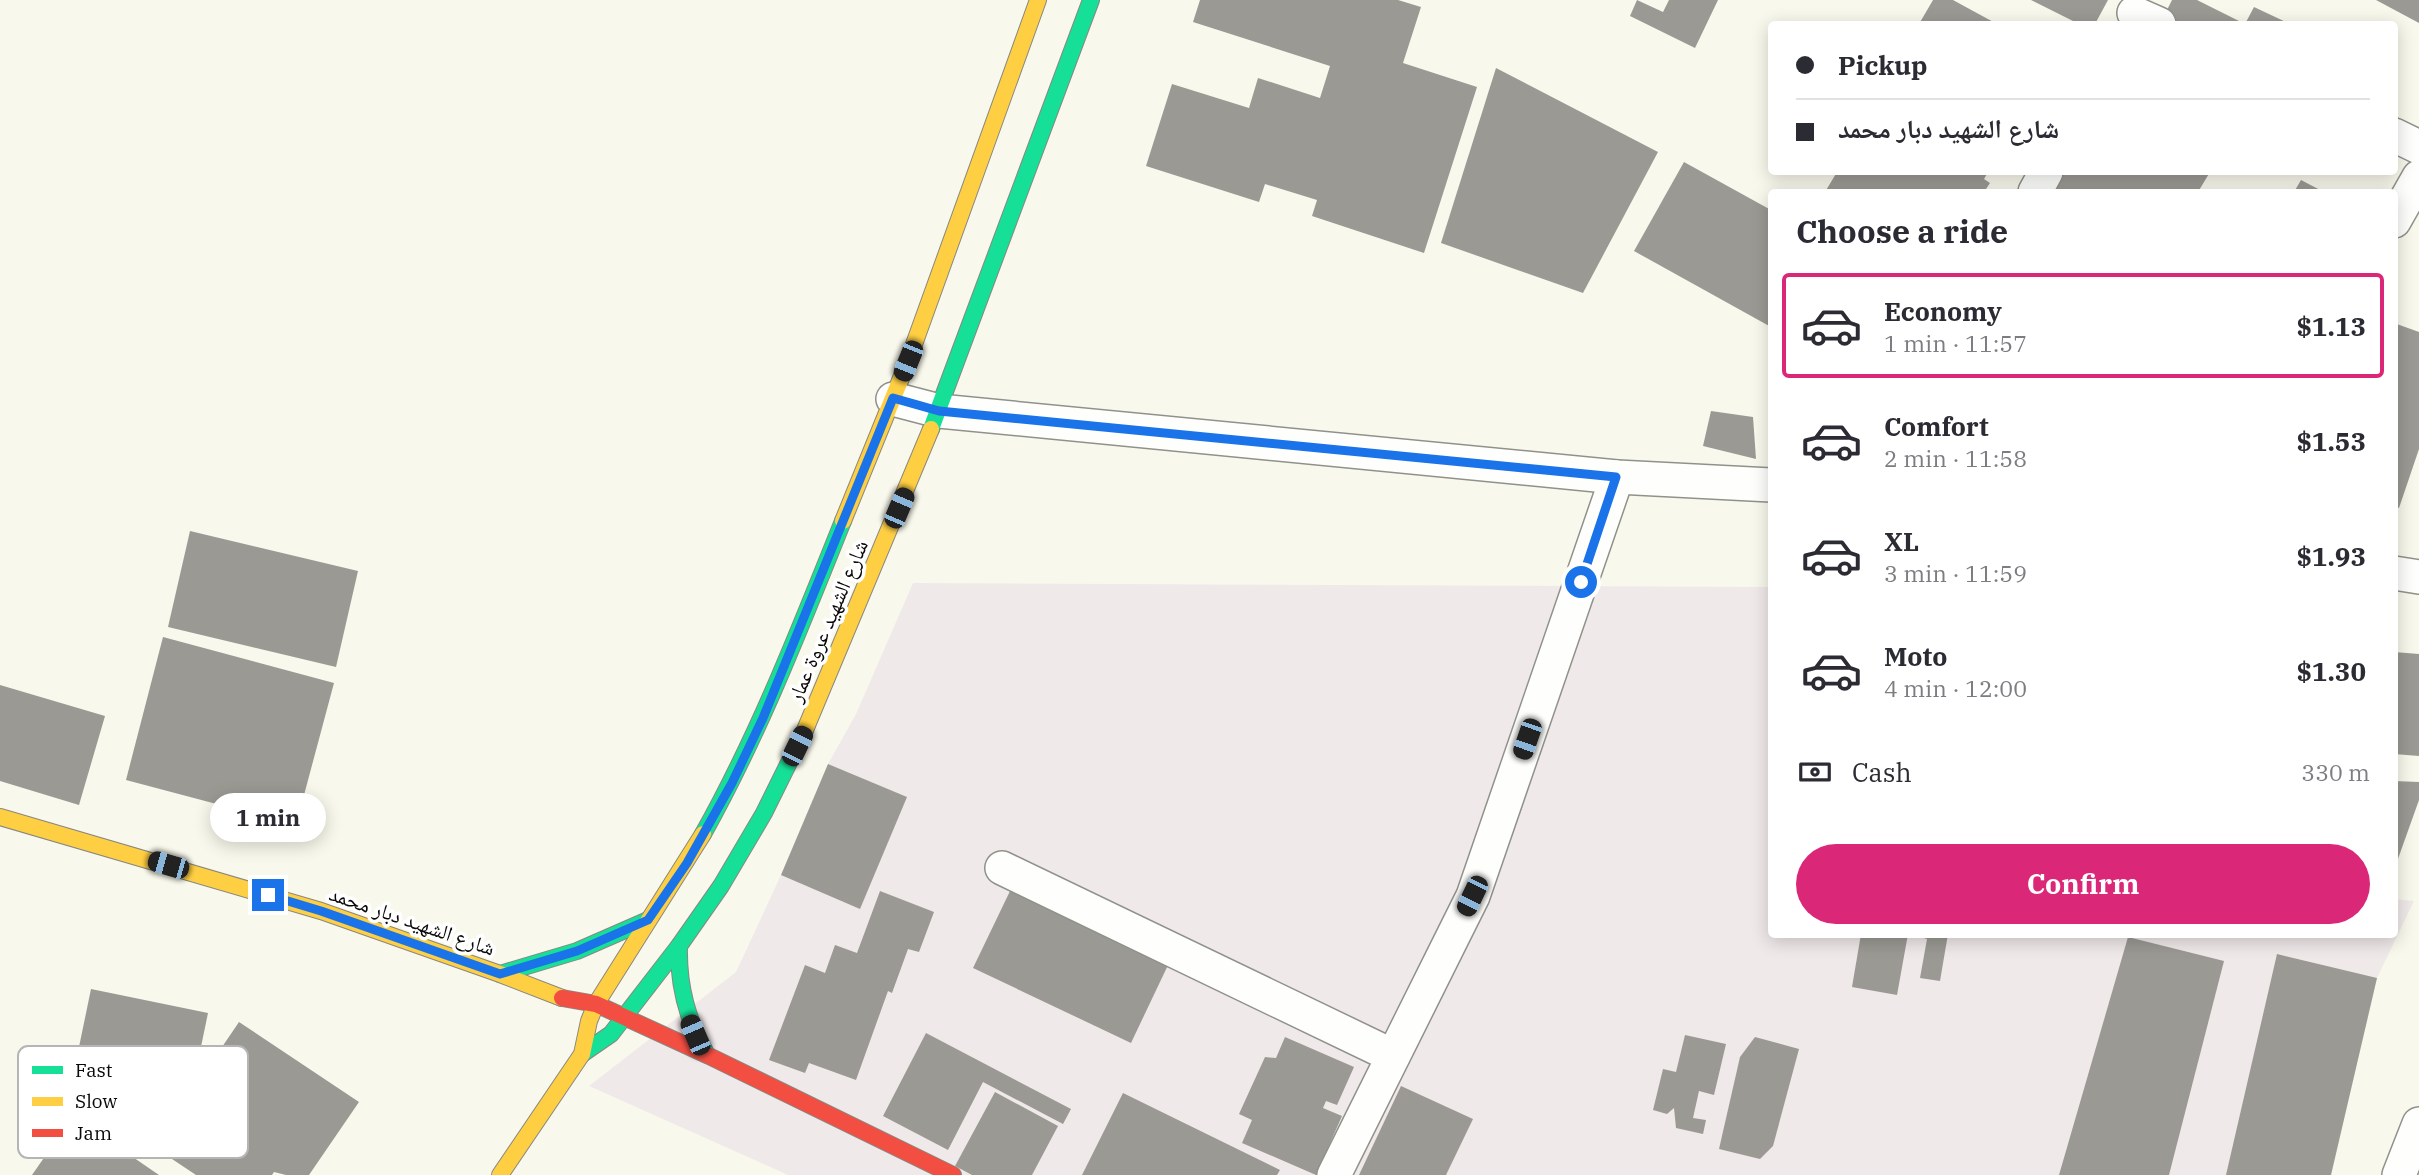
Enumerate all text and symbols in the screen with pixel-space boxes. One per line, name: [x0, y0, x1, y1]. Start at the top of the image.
text: Pickup: [1838, 48, 1928, 82]
text: شارع الشهيد دبار محمد: [1838, 111, 2059, 145]
text: Choose a ride: [1796, 210, 2008, 252]
icon: car: [1800, 294, 1863, 357]
text: Economy: [1884, 294, 2002, 328]
text: $1.13: [2296, 309, 2366, 343]
text: 1 min · 11:57: [1884, 328, 2027, 358]
car: [891, 338, 926, 384]
icon: car: [1800, 409, 1863, 472]
text: Comfort: [1884, 409, 1989, 443]
text: $1.53: [2296, 424, 2366, 458]
text: 2 min · 11:58: [1884, 443, 2027, 473]
car: [882, 485, 917, 531]
icon: car: [1800, 524, 1863, 587]
text: XL: [1884, 524, 1919, 558]
street label: شارع الشهيد عروة عمار: [780, 535, 874, 707]
text: $1.93: [2296, 539, 2366, 573]
text: 3 min · 11:59: [1884, 558, 2027, 588]
route start: [1565, 566, 1597, 598]
icon: car: [1800, 639, 1863, 702]
text: Moto: [1884, 639, 1947, 673]
text: $1.30: [2296, 654, 2366, 688]
text: 4 min · 12:00: [1884, 673, 2027, 703]
car: [1511, 716, 1544, 762]
car: [779, 723, 816, 769]
icon: cash: [1796, 753, 1834, 791]
text: Cash: [1852, 755, 1912, 789]
text: 330 m: [2301, 757, 2370, 787]
callout: 1 min: [210, 794, 326, 842]
text: 1 min: [236, 802, 300, 832]
button: Confirm: [1796, 844, 2370, 924]
car: [145, 849, 192, 881]
car: [1454, 873, 1491, 919]
route end: [252, 879, 284, 911]
street label: شارع الشهيد دبار محمد: [326, 879, 499, 962]
car: [678, 1012, 713, 1058]
legend: [18, 1046, 248, 1158]
text: Fast: [75, 1058, 113, 1082]
text: Slow: [75, 1089, 117, 1113]
text: Jam: [75, 1121, 112, 1145]

